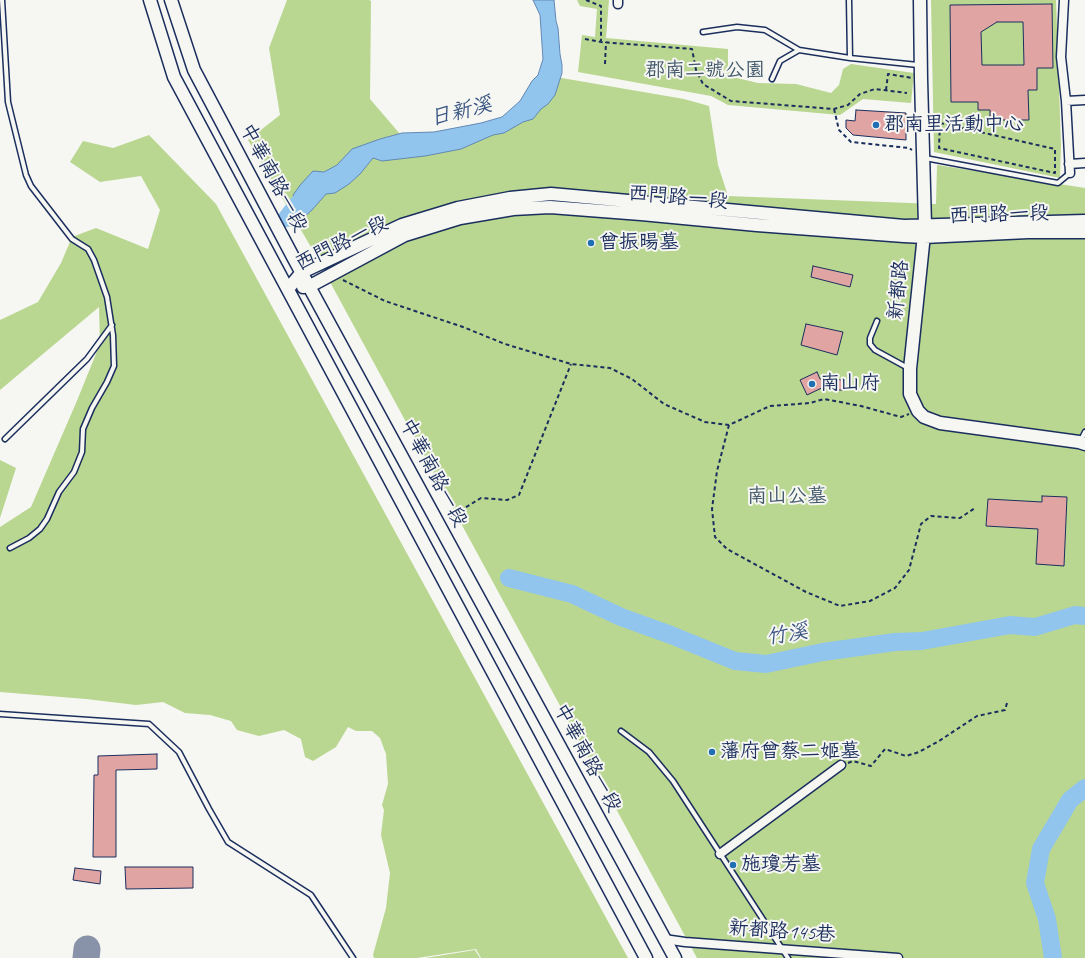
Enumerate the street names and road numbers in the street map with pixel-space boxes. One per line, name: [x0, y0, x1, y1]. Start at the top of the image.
street label: 中華南路一段: [234, 119, 312, 237]
street label: 西門路一段: [627, 182, 729, 214]
street label: 西門路一段: [949, 201, 1049, 229]
street label: 西門路一段: [292, 211, 392, 277]
street label: 新都路: [884, 259, 914, 321]
street label: 中華南路一段: [394, 414, 472, 532]
street label: 中華南路一段: [548, 699, 626, 817]
street label: 新都路145巷: [728, 916, 836, 948]

